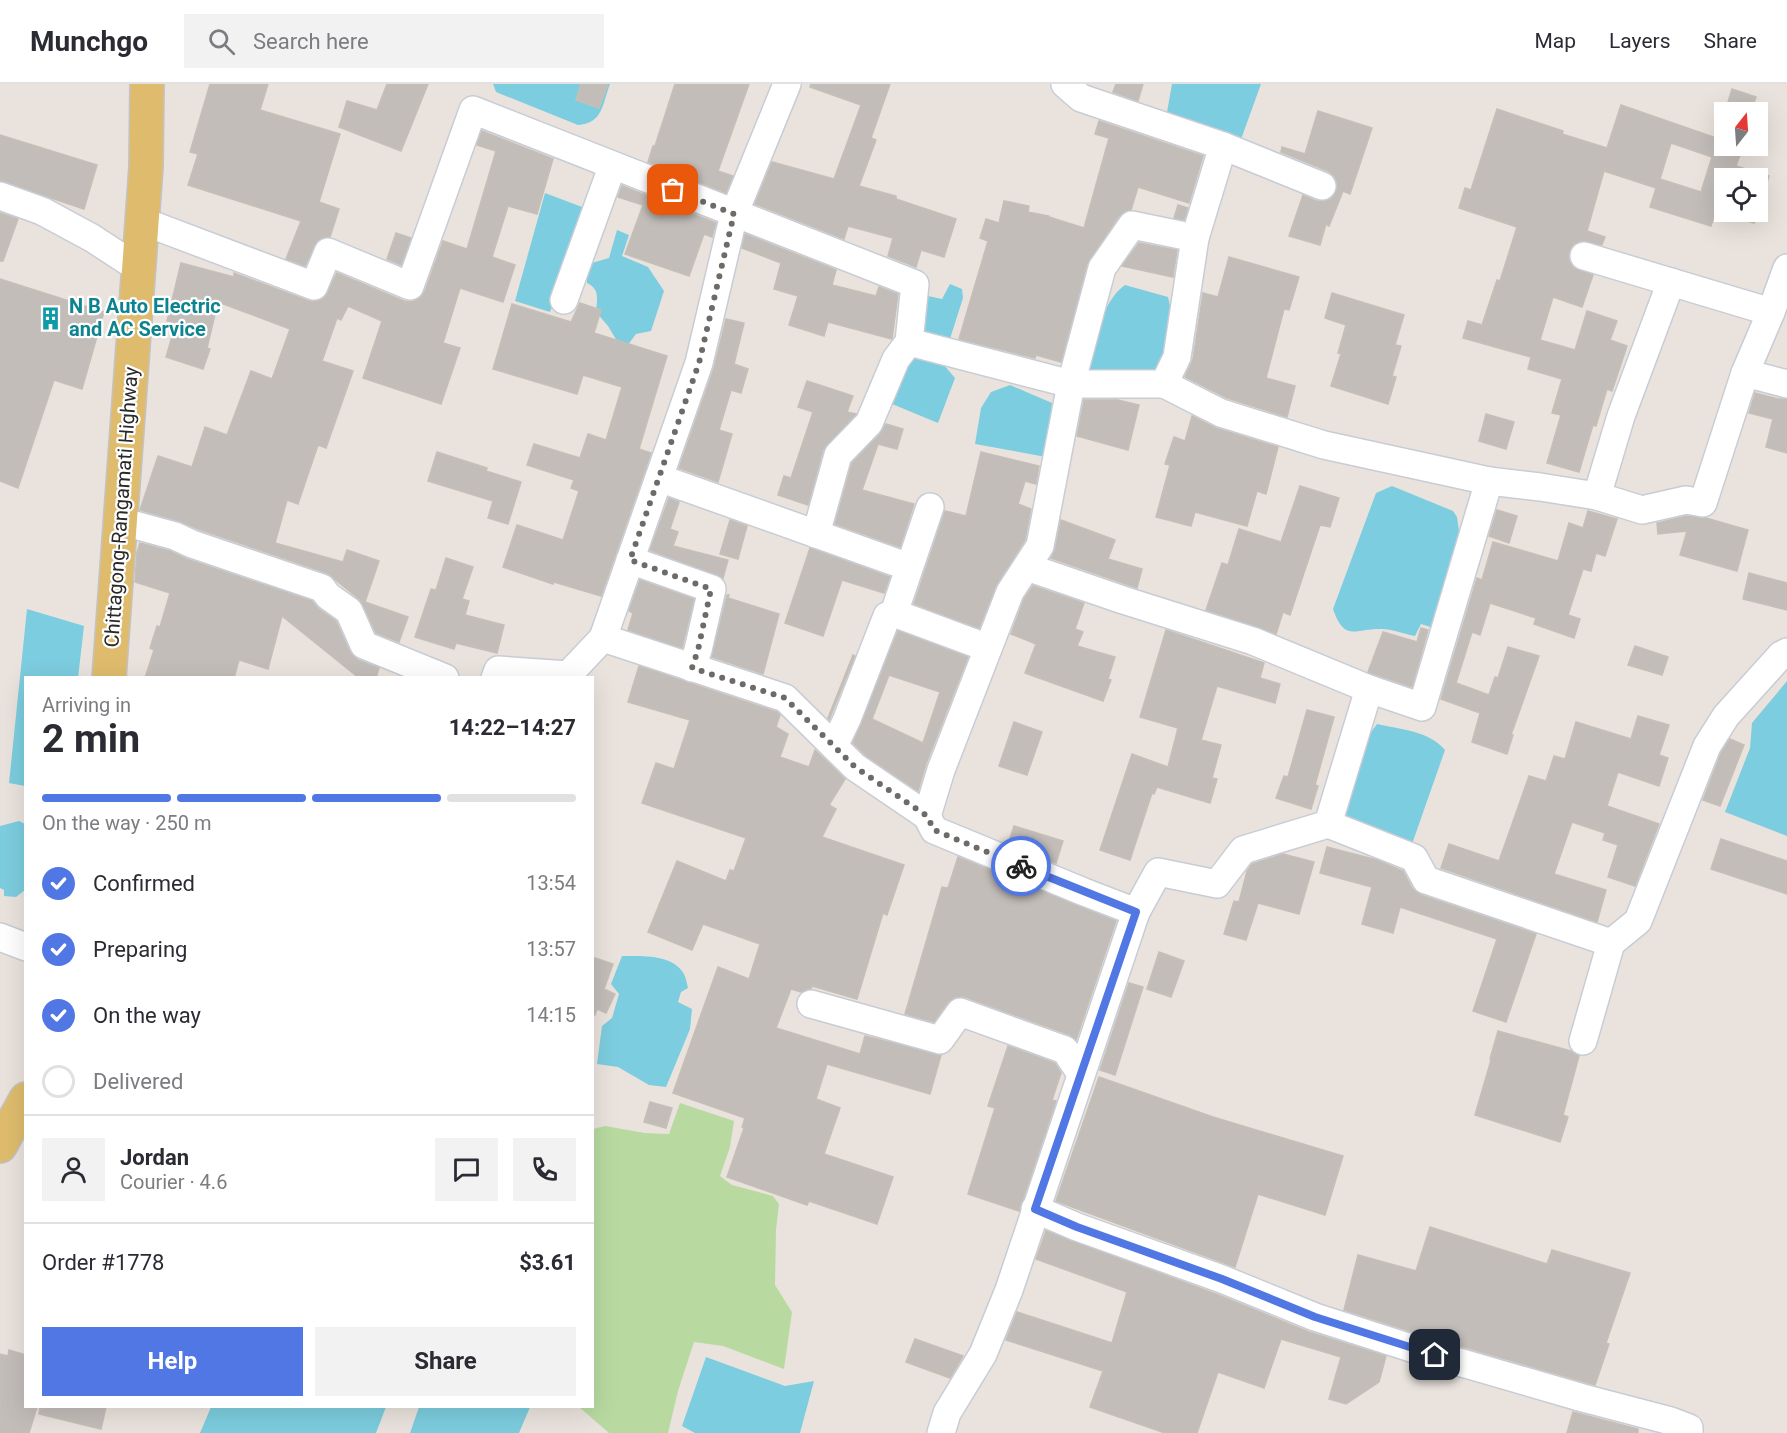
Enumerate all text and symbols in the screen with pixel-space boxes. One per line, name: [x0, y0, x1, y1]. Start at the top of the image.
search box: [184, 14, 604, 68]
text: Munchgo: [30, 25, 148, 58]
icon: search: [205, 25, 238, 58]
text: Search here: [253, 29, 369, 54]
text: Map: [1534, 29, 1576, 53]
text: Layers: [1609, 29, 1670, 53]
text: Share: [1703, 29, 1757, 53]
north arrow: [1714, 102, 1768, 156]
map controls: [1714, 102, 1768, 222]
pin: [647, 164, 698, 215]
button: locate: [1714, 168, 1768, 222]
icon: bag: [656, 173, 689, 206]
place label: N B Auto Electric and AC Service: [69, 294, 221, 341]
building icon: N B Auto Electric and AC Service: [38, 305, 64, 331]
street label: Chittagong-Rangamati Highway: [99, 365, 143, 648]
text: Arriving in: [42, 693, 131, 717]
text: 14:22–14:27: [449, 715, 576, 740]
text: 2 min: [42, 716, 140, 762]
text: On the way · 250 m: [42, 811, 211, 835]
courier: [991, 836, 1051, 896]
icon: bike: [1005, 850, 1038, 883]
icon: check: [42, 867, 75, 900]
text: Confirmed: [93, 871, 195, 896]
text: 13:54: [526, 871, 576, 895]
icon: check: [42, 933, 75, 966]
text: Preparing: [93, 937, 187, 962]
text: 13:57: [526, 937, 576, 961]
icon: check: [42, 999, 75, 1032]
text: On the way: [93, 1003, 201, 1028]
text: 14:15: [526, 1003, 576, 1027]
text: Delivered: [93, 1069, 183, 1094]
button: person: [42, 1138, 105, 1201]
button: chat: [435, 1138, 498, 1201]
button: phone: [513, 1138, 576, 1201]
text: Jordan: [120, 1145, 189, 1170]
text: Courier · 4.6: [120, 1170, 227, 1194]
text: Order #1778: [42, 1250, 164, 1275]
text: $3.61: [519, 1250, 576, 1275]
button: Help: [42, 1327, 303, 1396]
button: Share: [315, 1327, 576, 1396]
pin: [1409, 1329, 1460, 1380]
icon: home: [1418, 1338, 1451, 1371]

